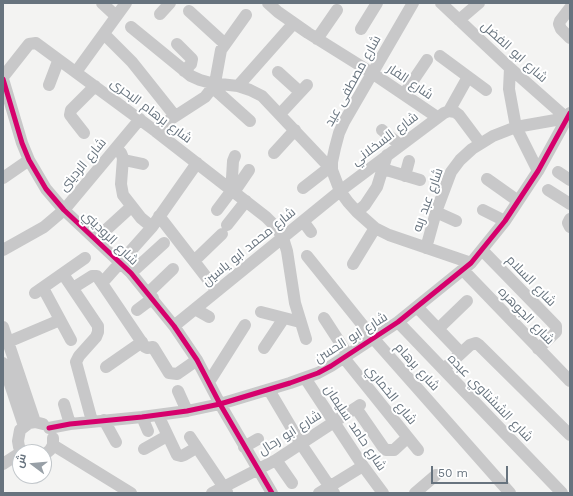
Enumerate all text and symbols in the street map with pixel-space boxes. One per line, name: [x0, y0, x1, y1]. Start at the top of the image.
street label: شارع ابو الفضل: [478, 18, 550, 86]
street label: شارع مصطفى عيد: [322, 33, 384, 129]
street label: شارع الفار: [384, 61, 436, 103]
street label: شارع برهام البحرى: [107, 75, 195, 147]
street label: شارع السخلاني: [349, 109, 421, 169]
street label: شارع الردينى: [56, 135, 110, 195]
street label: شارع عبد ربه: [409, 166, 447, 234]
street label: شارع محمد ابو ياسين: [199, 204, 299, 290]
street label: شارع الروديني: [79, 207, 141, 269]
street label: شارع السلام: [503, 252, 559, 310]
street label: شارع الجوهره: [495, 284, 557, 348]
street label: شارع ابو الحسن: [311, 309, 391, 367]
street label: شارع برهام: [391, 340, 443, 394]
street label: شارع الششتاوي عبده: [444, 351, 536, 445]
street label: شارع الخماري: [362, 362, 420, 428]
street label: شارع حامد سليمان: [321, 382, 389, 474]
street label: شارع ابو رحال: [255, 407, 325, 459]
north arrow: [12, 444, 52, 484]
text: ش: [13, 452, 29, 469]
scale bar: [433, 458, 510, 484]
text: 50 m: [438, 466, 468, 480]

